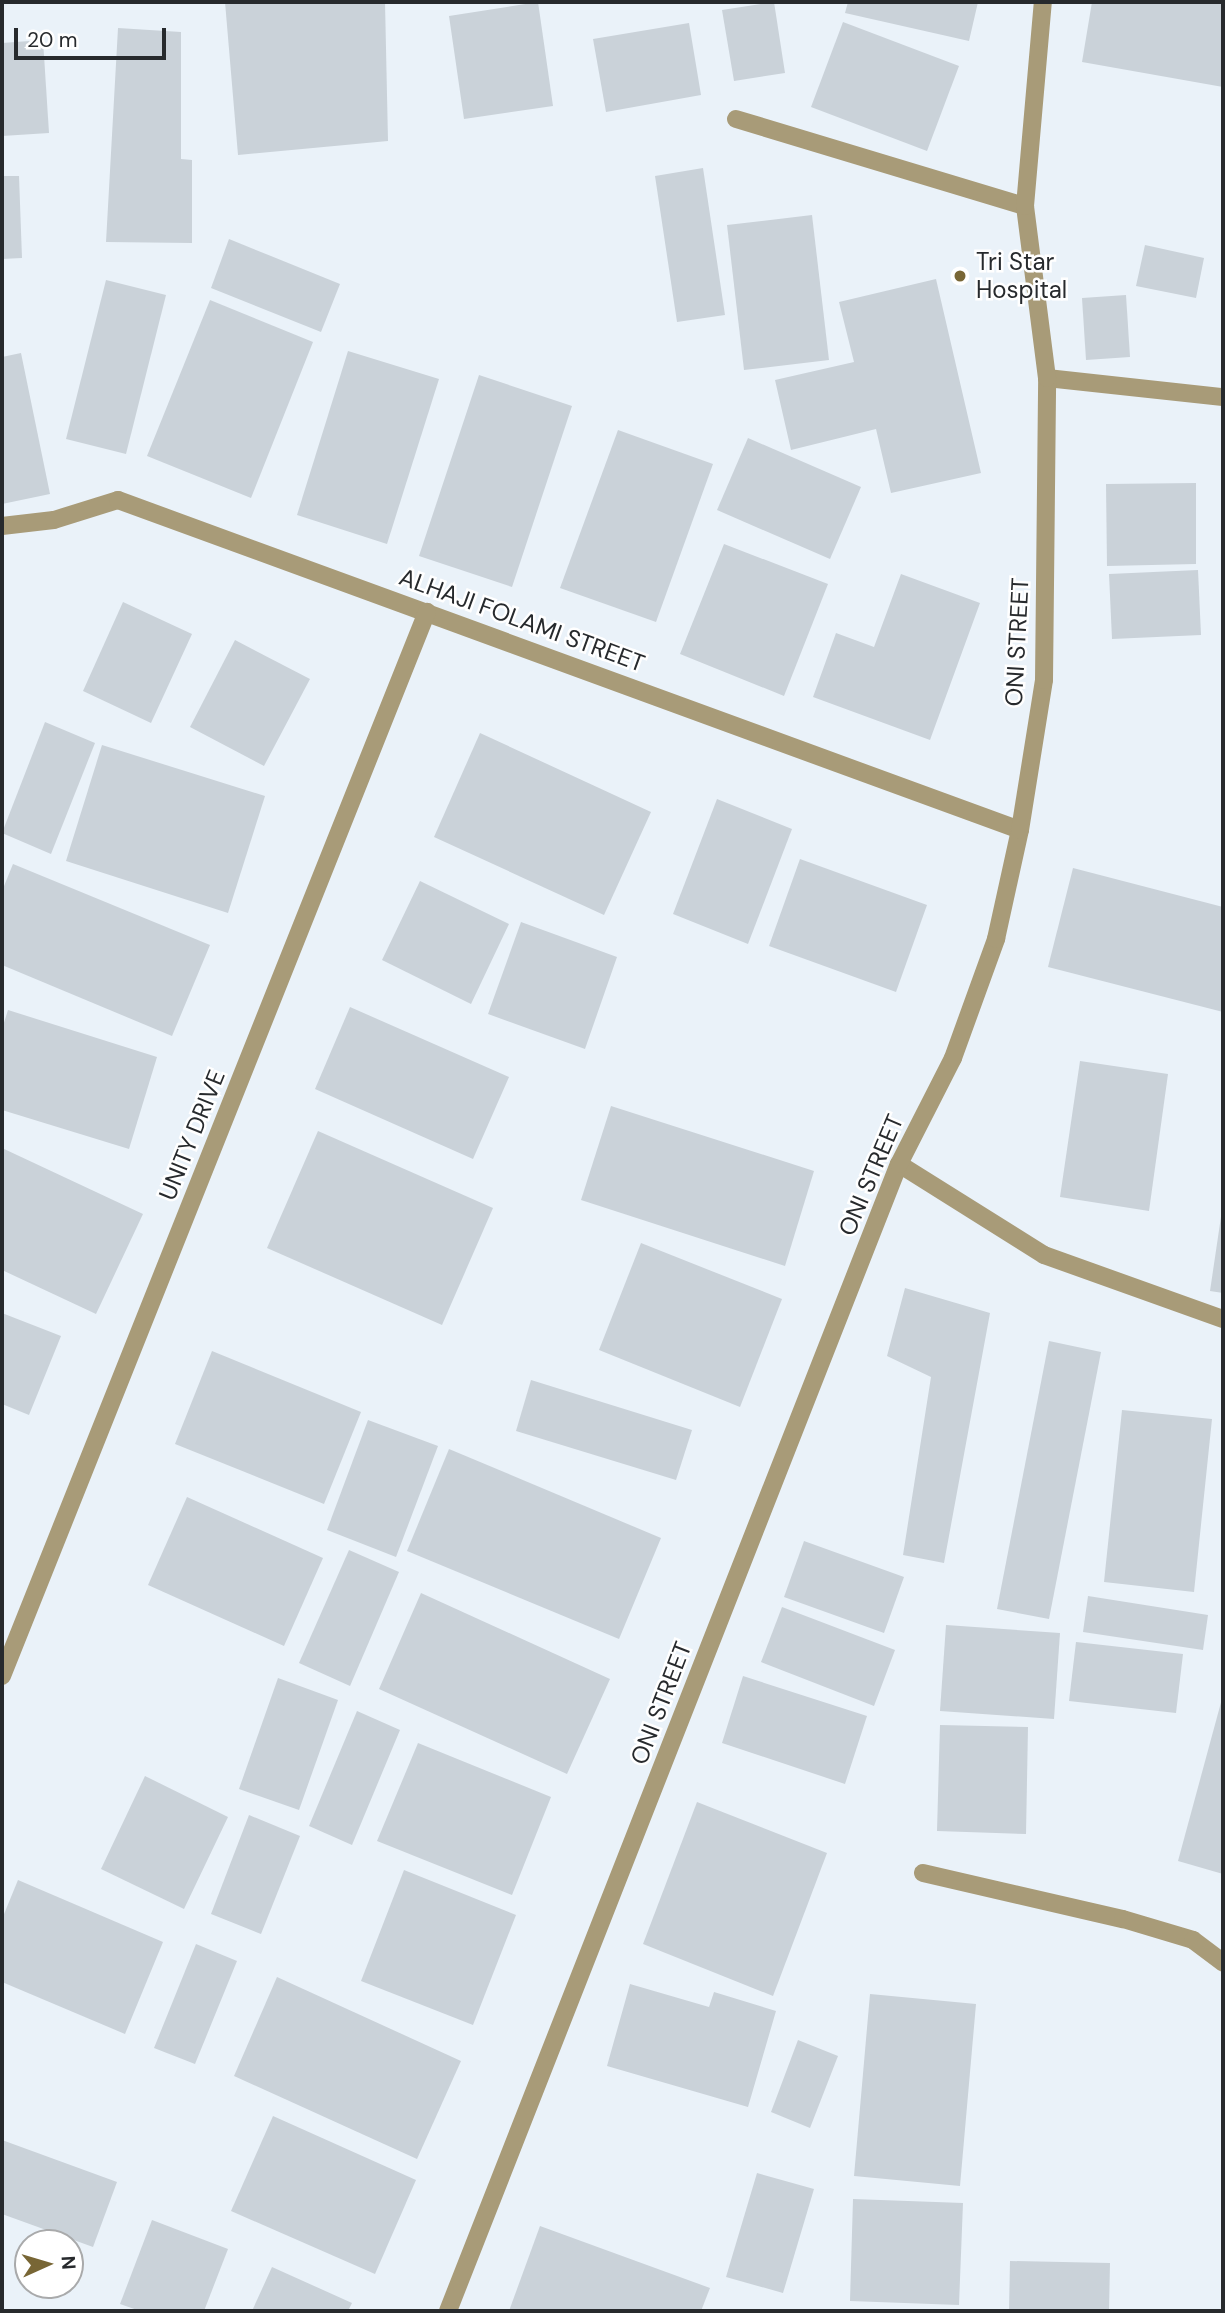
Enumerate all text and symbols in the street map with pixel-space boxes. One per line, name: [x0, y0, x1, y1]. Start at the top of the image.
scale bar: [18, 14, 170, 58]
text: 20 m: [27, 26, 78, 54]
place label: Tri Star Hospital: [976, 248, 1067, 304]
marker: Tri Star Hospital: [950, 266, 970, 286]
street label: ALHAJI FOLAMI STREET: [395, 562, 649, 678]
street label: ONI STREET: [999, 577, 1035, 707]
street label: UNITY DRIVE: [153, 1066, 231, 1204]
street label: ONI STREET: [833, 1110, 909, 1240]
street label: ONI STREET: [624, 1638, 698, 1768]
north arrow: [14, 2229, 84, 2299]
text: N: [55, 2255, 81, 2270]

